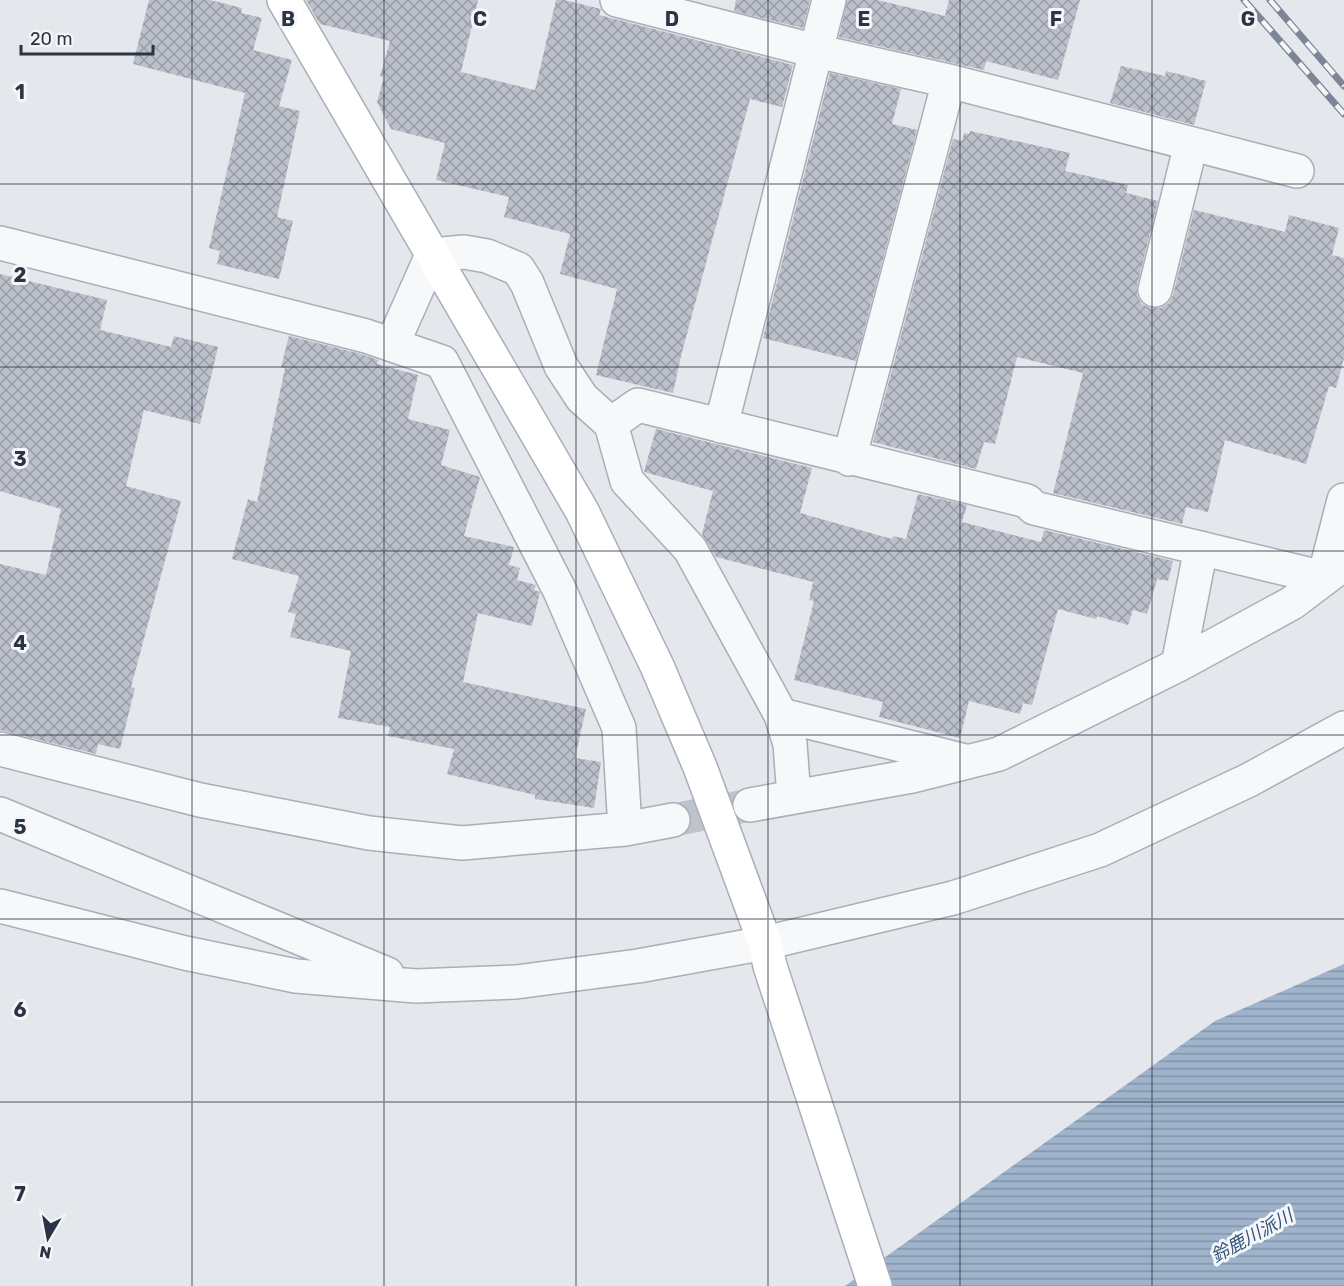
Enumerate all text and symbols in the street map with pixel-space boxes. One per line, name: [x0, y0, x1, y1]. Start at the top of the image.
text: B: [281, 7, 295, 31]
text: C: [473, 7, 487, 31]
text: D: [665, 7, 679, 31]
text: E: [858, 7, 870, 31]
text: F: [1050, 7, 1062, 31]
text: G: [1241, 7, 1255, 31]
scale bar: [21, 18, 153, 56]
text: 20 m: [30, 28, 72, 50]
text: 1: [15, 80, 25, 104]
text: 2: [14, 263, 27, 287]
text: 3: [13, 447, 27, 471]
text: 4: [13, 631, 27, 655]
text: 5: [14, 815, 27, 839]
text: 6: [13, 998, 27, 1022]
text: 7: [14, 1182, 26, 1206]
water label: 鈴鹿川派川: [1207, 1204, 1298, 1267]
north arrow: [18, 1208, 78, 1268]
text: N: [38, 1242, 53, 1263]

